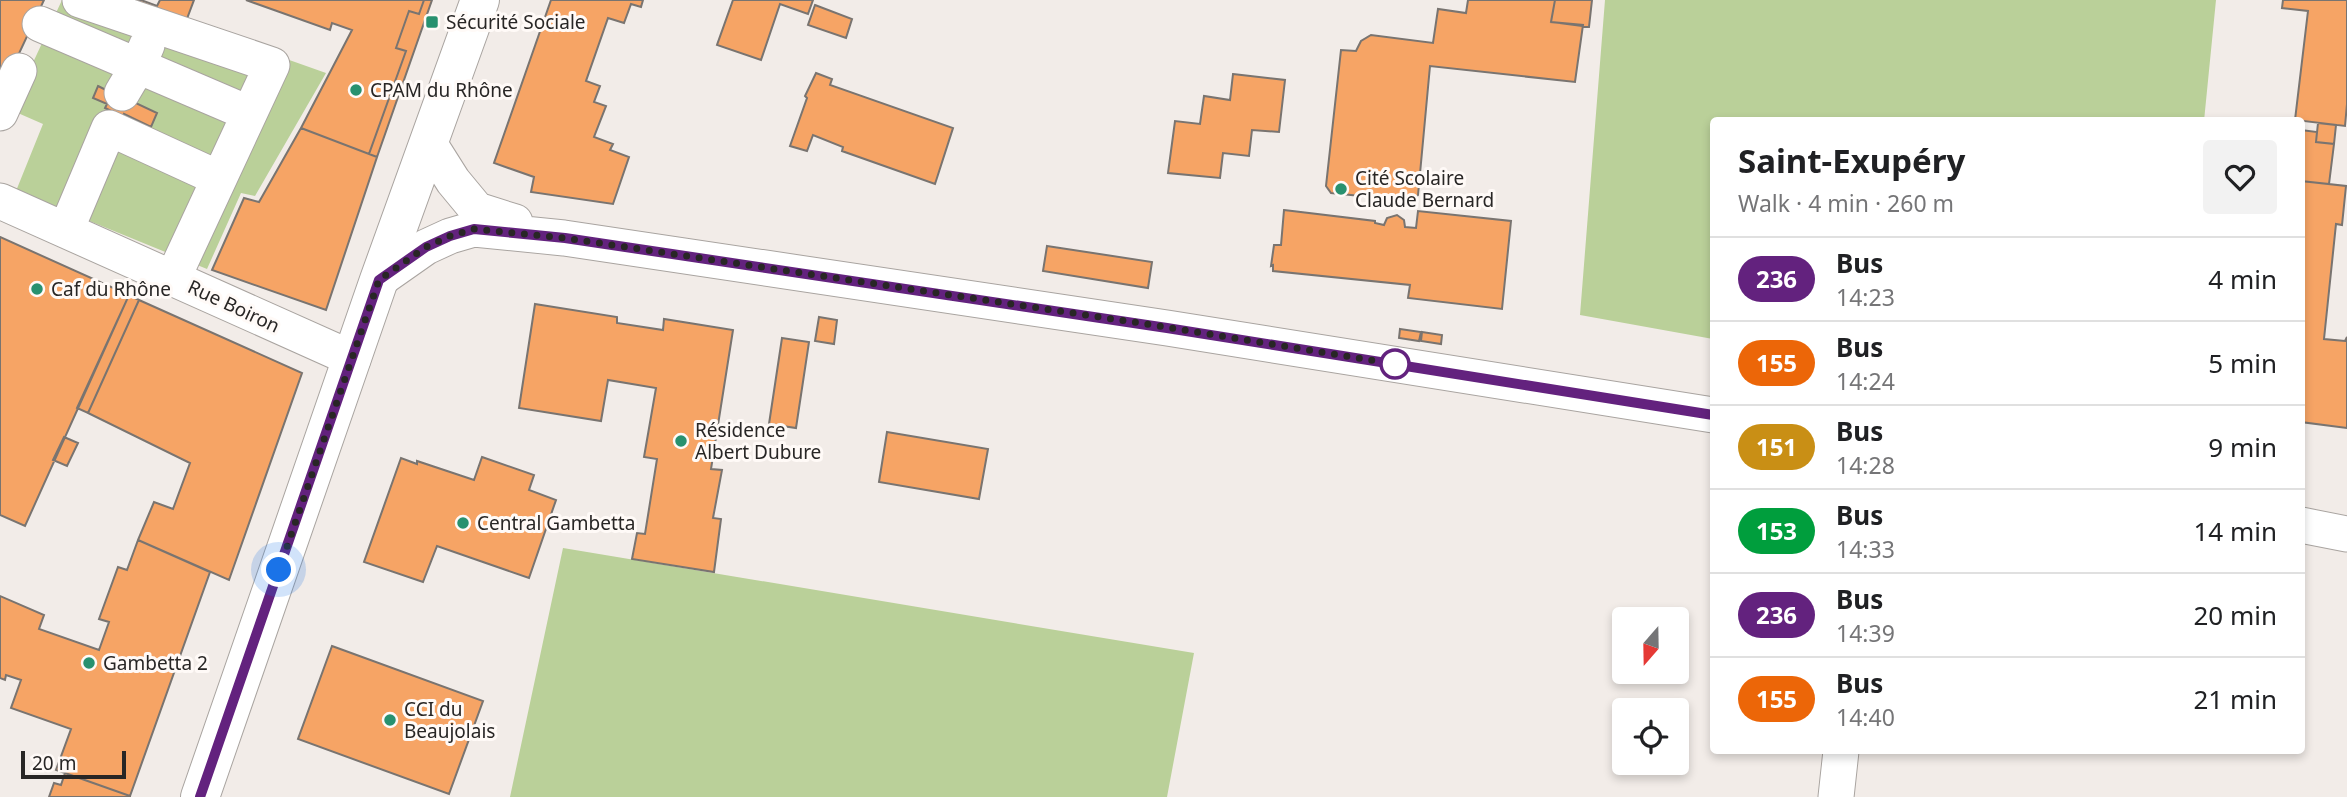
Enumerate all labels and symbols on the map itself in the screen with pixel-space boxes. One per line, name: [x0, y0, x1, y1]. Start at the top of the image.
place label: Sécurité Sociale: [446, 9, 586, 35]
marker: Sécurité Sociale: [424, 14, 440, 30]
place label: CPAM du Rhône: [370, 77, 513, 103]
marker: CPAM du Rhône: [348, 82, 364, 98]
place label: Cité Scolaire Claude Bernard: [1355, 165, 1494, 213]
marker: Cité Scolaire Claude Bernard: [1333, 181, 1349, 197]
street label: Rue Boiron: [184, 273, 284, 339]
place label: Caf du Rhône: [51, 276, 171, 302]
marker: Caf du Rhône: [29, 281, 45, 297]
unlabelled marker: [1380, 349, 1410, 379]
place label: Résidence Albert Dubure: [695, 417, 821, 465]
marker: Résidence Albert Dubure: [673, 433, 689, 449]
place label: Central Gambetta: [477, 510, 635, 536]
marker: Central Gambetta: [455, 515, 471, 531]
your location: [261, 552, 296, 587]
north arrow: [1612, 607, 1689, 684]
place label: Gambetta 2: [103, 650, 208, 676]
marker: Gambetta 2: [81, 655, 97, 671]
place label: CCI du Beaujolais: [404, 696, 495, 744]
marker: CCI du Beaujolais: [382, 712, 398, 728]
scale bar: [21, 748, 126, 780]

